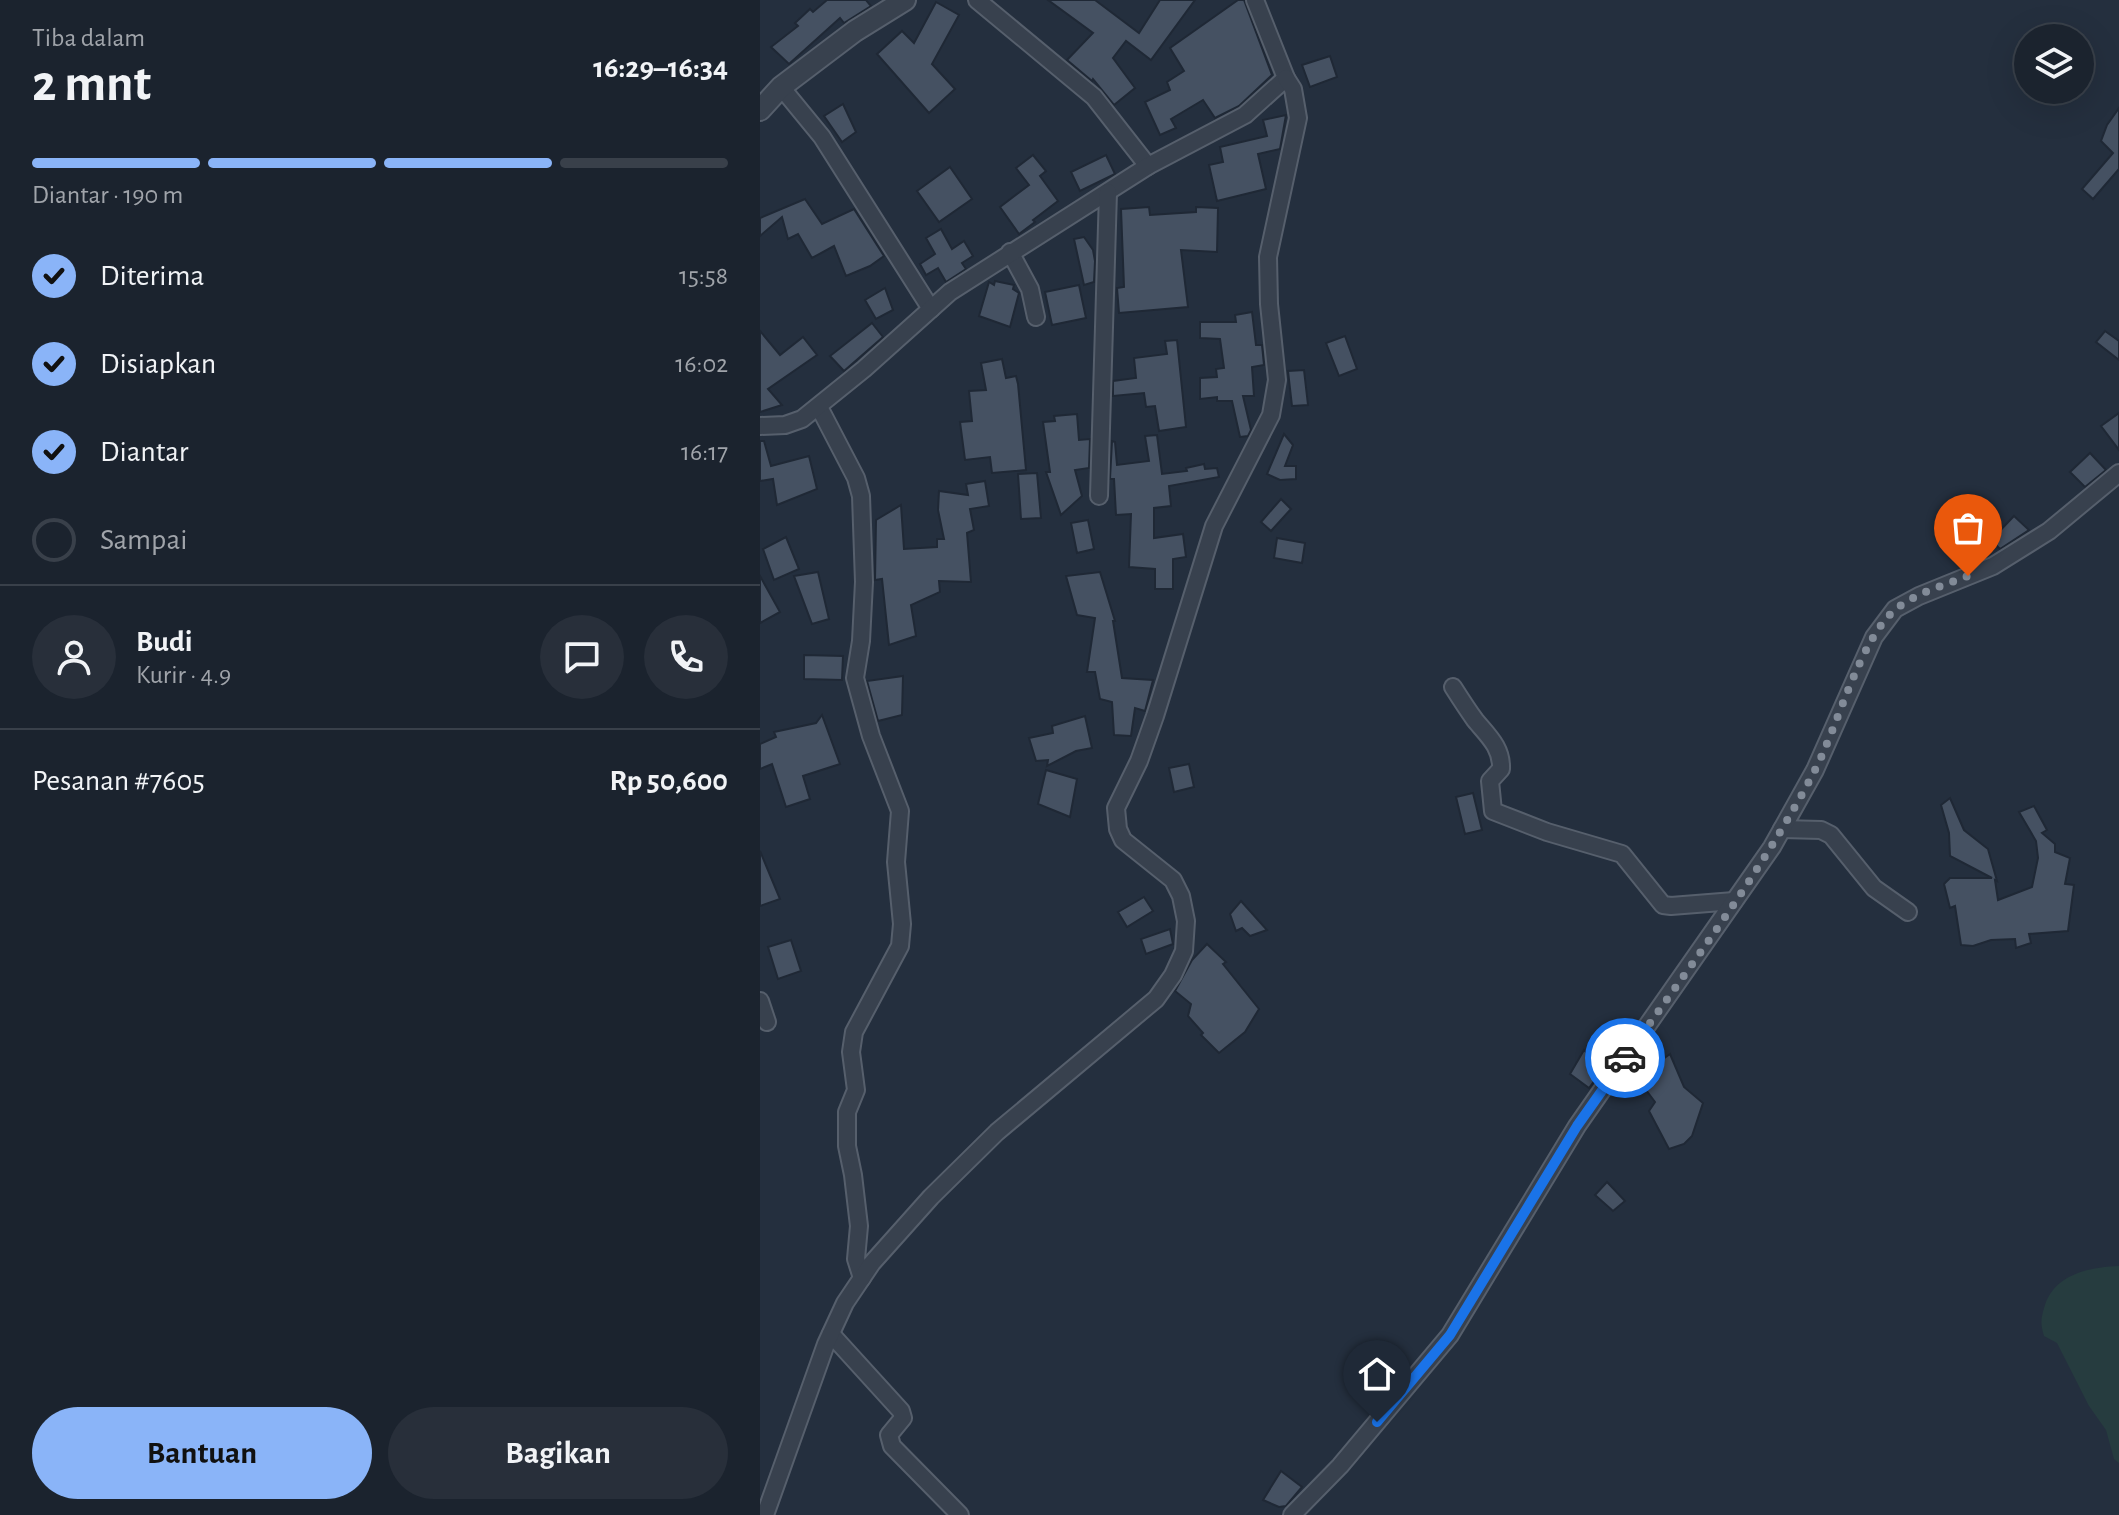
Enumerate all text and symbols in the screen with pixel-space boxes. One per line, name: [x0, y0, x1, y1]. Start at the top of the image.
map controls: [2014, 24, 2094, 104]
button: layers: [2014, 24, 2094, 104]
text: Tiba dalam: [32, 25, 145, 51]
text: 16:29–16:34: [593, 53, 728, 83]
text: 2 mnt: [32, 58, 151, 110]
text: Diantar · 190 m: [32, 182, 183, 208]
icon: check: [32, 254, 76, 298]
text: Diterima: [100, 261, 204, 291]
text: 15:58: [679, 263, 728, 289]
icon: check: [32, 342, 76, 386]
text: Disiapkan: [100, 349, 216, 379]
text: 16:02: [675, 351, 728, 377]
icon: check: [32, 430, 76, 474]
text: Diantar: [100, 437, 189, 467]
text: 16:17: [681, 439, 728, 465]
pin: [1934, 494, 2002, 576]
icon: bag: [1946, 506, 1990, 550]
text: Sampai: [100, 525, 188, 555]
button: person: [32, 615, 116, 699]
button: chat: [540, 615, 624, 699]
button: phone: [644, 615, 728, 699]
text: Budi: [136, 627, 193, 657]
text: Kurir · 4.9: [136, 662, 231, 688]
text: Pesanan #7605: [32, 766, 205, 796]
text: Rp 50,600: [610, 766, 728, 796]
courier: [1585, 1018, 1665, 1098]
icon: car: [1603, 1036, 1647, 1080]
pin: [1343, 1340, 1411, 1422]
icon: home: [1355, 1352, 1399, 1396]
button: Bantuan: [32, 1407, 372, 1499]
button: Bagikan: [388, 1407, 728, 1499]

